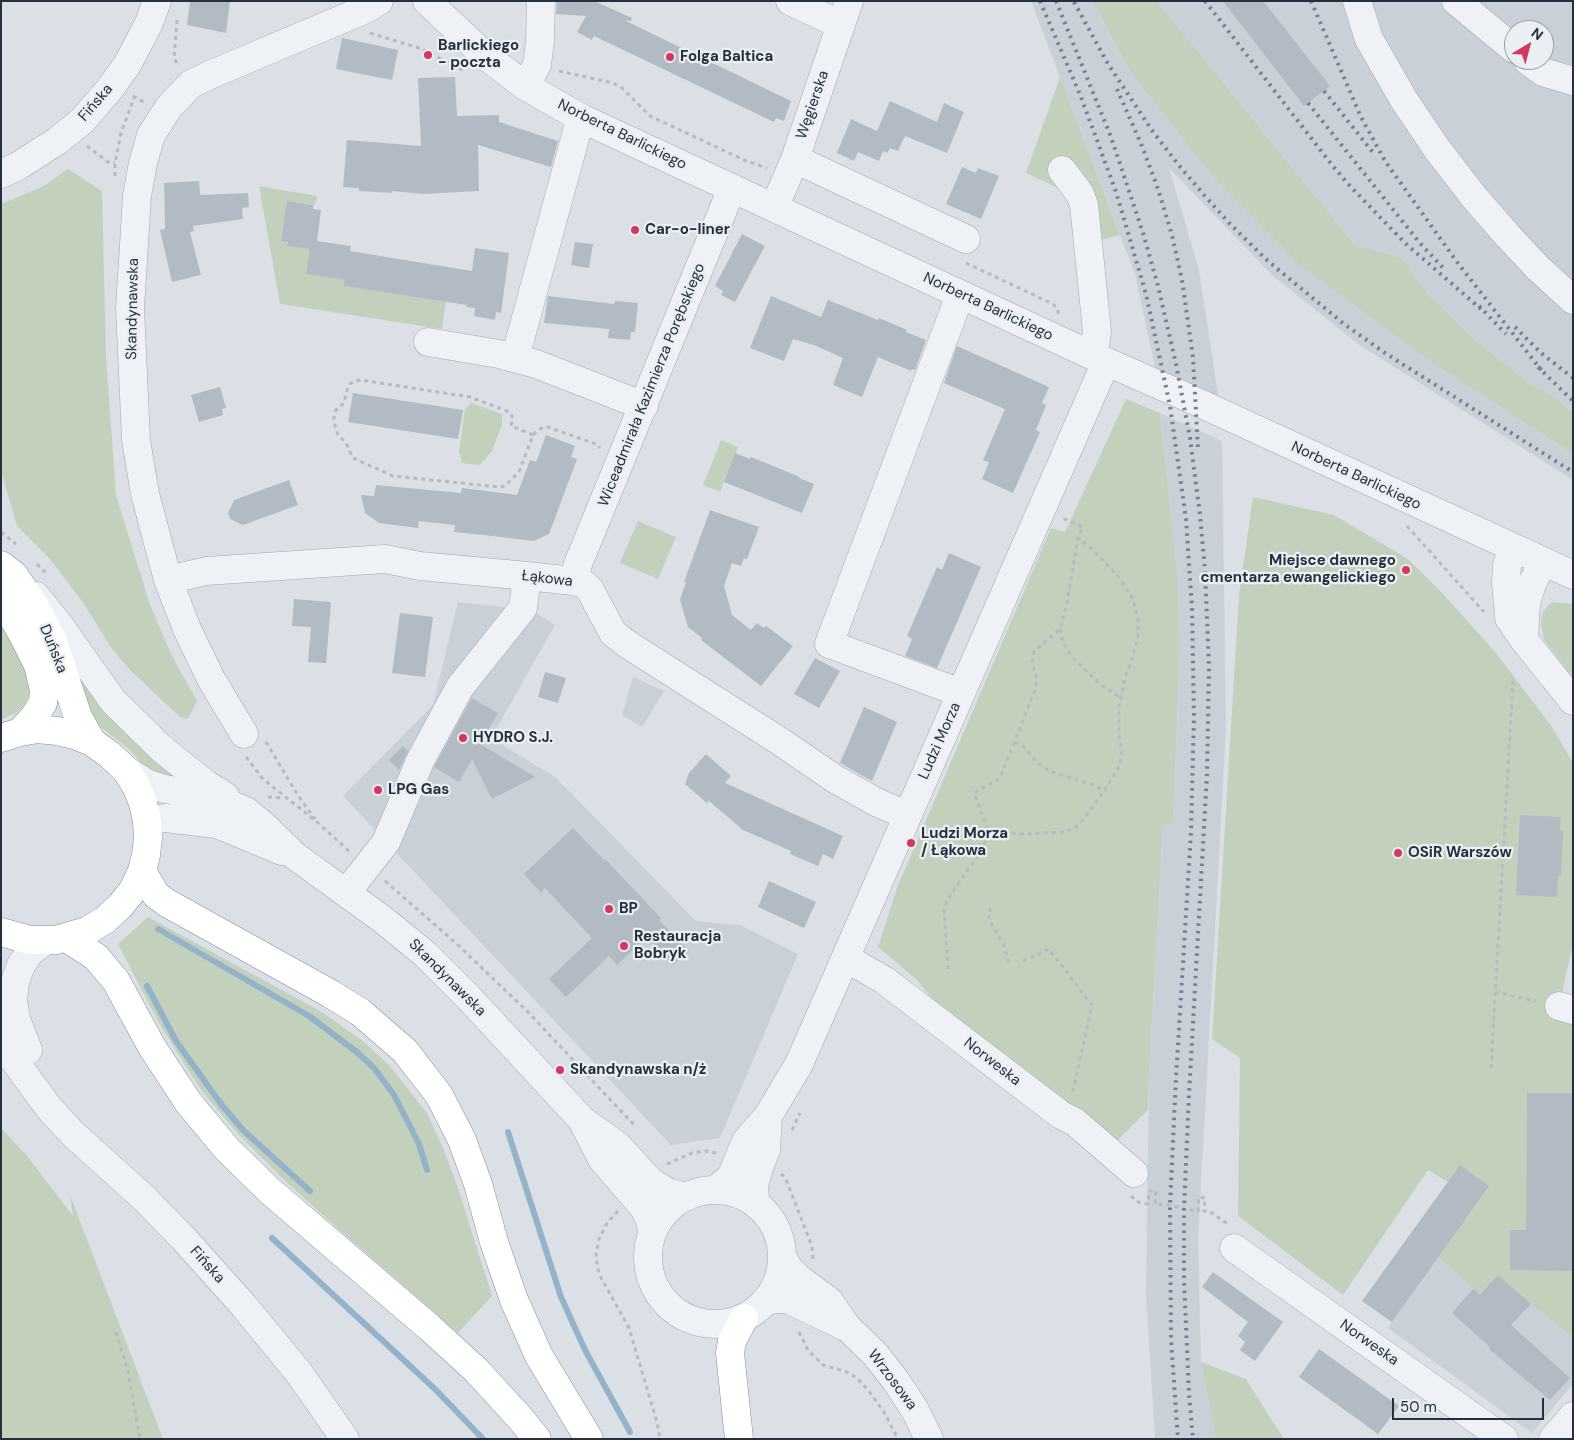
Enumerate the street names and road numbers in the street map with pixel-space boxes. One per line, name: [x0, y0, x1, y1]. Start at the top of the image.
street label: Węgierska: [793, 68, 833, 142]
street label: Fińska: [75, 81, 117, 125]
street label: Norberta Barlickiego: [555, 96, 689, 174]
street label: Skandynawska: [123, 258, 143, 360]
street label: Wiceadmirała Kazimierza Porębskiego: [595, 261, 709, 509]
street label: Norberta Barlickiego: [920, 269, 1056, 345]
street label: Norberta Barlickiego: [1288, 438, 1424, 514]
street label: Łąkowa: [520, 567, 574, 591]
street label: Duńska: [35, 622, 71, 676]
street label: Ludzi Morza: [915, 700, 965, 782]
street label: Skandynawska: [405, 936, 489, 1020]
street label: Norweska: [960, 1034, 1024, 1090]
street label: Fińska: [186, 1243, 228, 1287]
street label: Norweska: [1336, 1316, 1402, 1370]
street label: Wrzosowa: [863, 1346, 921, 1414]

